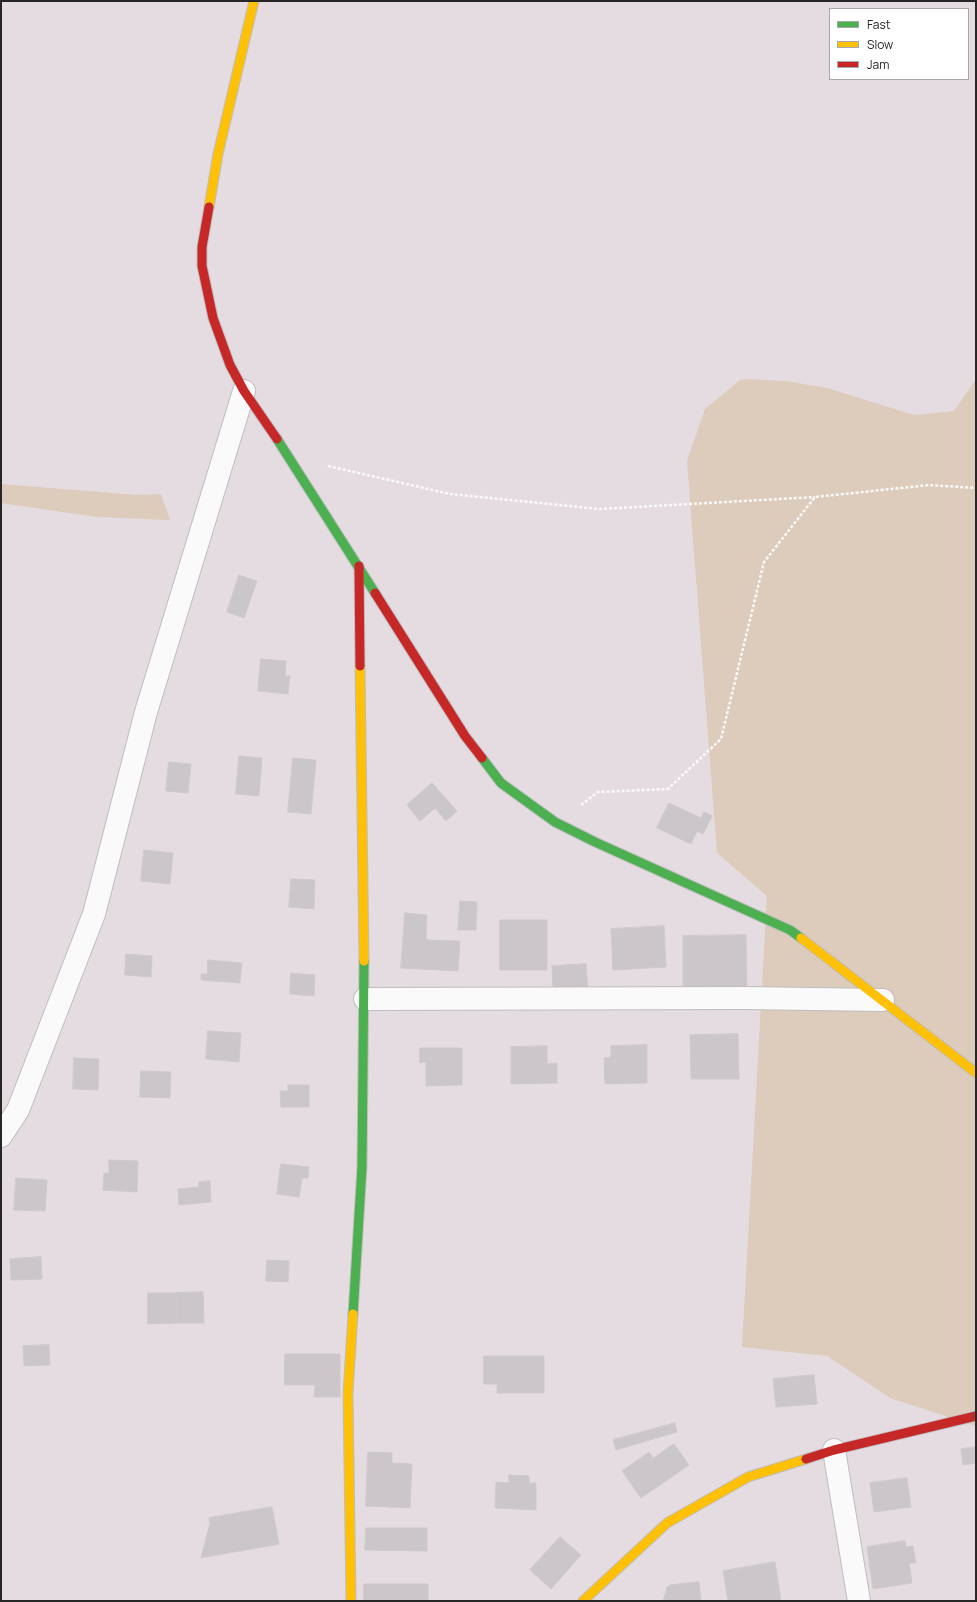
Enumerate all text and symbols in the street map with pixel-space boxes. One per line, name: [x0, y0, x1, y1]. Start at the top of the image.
legend: [829, 8, 969, 80]
text: Fast: [867, 16, 891, 33]
text: Slow: [867, 36, 893, 53]
text: Jam: [867, 56, 889, 73]

